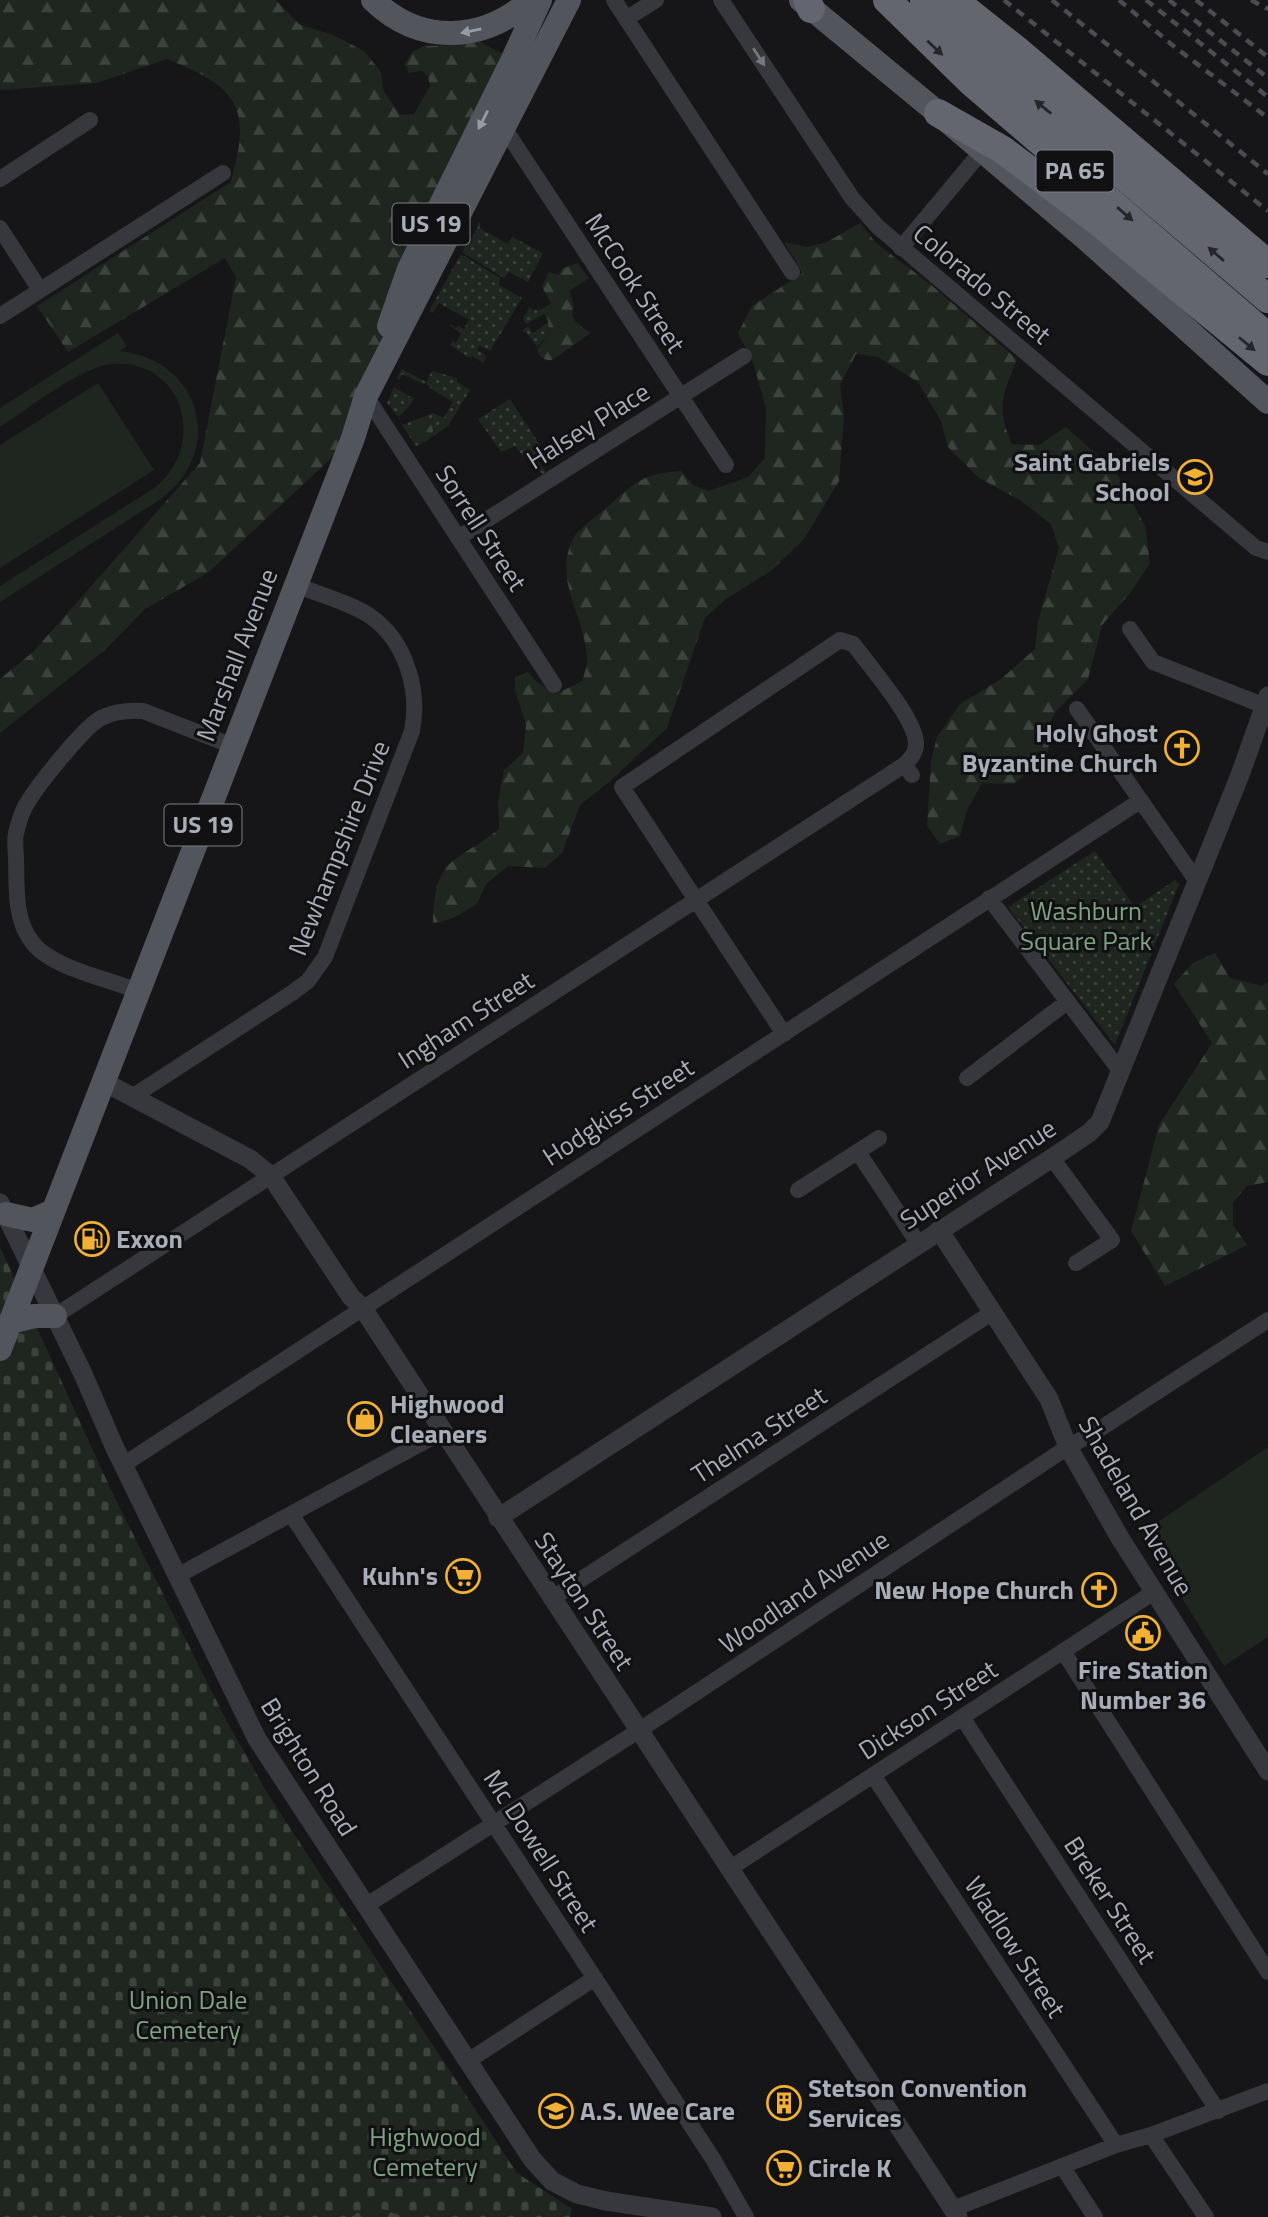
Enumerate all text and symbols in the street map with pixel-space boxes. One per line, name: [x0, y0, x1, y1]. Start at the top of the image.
one-way arrow: [460, 26, 482, 37]
one-way arrow: [926, 40, 943, 56]
one-way arrow: [752, 48, 766, 66]
one-way arrow: [1034, 100, 1051, 115]
one-way arrow: [477, 111, 489, 131]
road number: PA 65: [1036, 150, 1114, 191]
road number: US 19: [392, 204, 470, 244]
street label: McCook Street: [576, 205, 695, 360]
one-way arrow: [1116, 206, 1134, 222]
street label: Colorado Street: [905, 214, 1060, 353]
one-way arrow: [1208, 247, 1225, 262]
one-way arrow: [1239, 336, 1256, 351]
street label: Halsey Place: [519, 372, 657, 479]
place label: Saint Gabriels School: [1014, 442, 1170, 511]
street label: Sorrell Street: [426, 457, 537, 599]
school or university icon: Saint Gabriels School: [1176, 458, 1214, 496]
street label: Marshall Avenue: [186, 563, 287, 747]
place label: Holy Ghost Byzantine Church: [962, 713, 1158, 782]
church icon: Holy Ghost Byzantine Church: [1163, 729, 1201, 767]
street label: Newhampshire Drive: [278, 734, 399, 961]
road number: US 19: [164, 804, 242, 846]
park label: Washburn Square Park: [1020, 891, 1152, 960]
street label: Ingham Street: [390, 961, 541, 1078]
street label: Hodgkiss Street: [534, 1048, 701, 1175]
street label: Superior Avenue: [892, 1108, 1063, 1239]
place label: Exxon: [116, 1219, 183, 1258]
fuel station icon: Exxon: [73, 1220, 111, 1258]
street label: Thelma Street: [683, 1376, 834, 1493]
place label: Highwood Cleaners: [390, 1384, 504, 1453]
shop icon: Highwood Cleaners: [346, 1400, 384, 1438]
street label: Shadeland Avenue: [1069, 1409, 1204, 1603]
street label: Woodland Avenue: [711, 1520, 897, 1663]
street label: Stayton Street: [525, 1524, 644, 1678]
place label: Kuhn's: [362, 1556, 438, 1595]
supermarket icon: Kuhn's: [444, 1557, 482, 1595]
place label: New Hope Church: [874, 1570, 1074, 1609]
church icon: New Hope Church: [1080, 1571, 1118, 1609]
public building icon: Fire Station Number 36: [1124, 1614, 1162, 1652]
street label: Dickson Street: [851, 1650, 1005, 1769]
place label: Fire Station Number 36: [1078, 1650, 1208, 1719]
street label: Brighton Road: [251, 1690, 368, 1844]
street label: Mc Dowell Street: [474, 1762, 609, 1940]
street label: Breker Street: [1055, 1828, 1166, 1971]
street label: Wadlow Street: [955, 1868, 1076, 2025]
park label: Union Dale Cemetery: [129, 1980, 247, 2049]
place label: Stetson Convention Services: [808, 2068, 1027, 2137]
building icon: Stetson Convention Services: [765, 2084, 803, 2122]
place label: A.S. Wee Care: [580, 2091, 735, 2130]
school or university icon: A.S. Wee Care: [537, 2092, 575, 2130]
park label: Highwood Cemetery: [369, 2117, 481, 2186]
place label: Circle K: [808, 2148, 892, 2187]
supermarket icon: Circle K: [765, 2149, 803, 2187]

